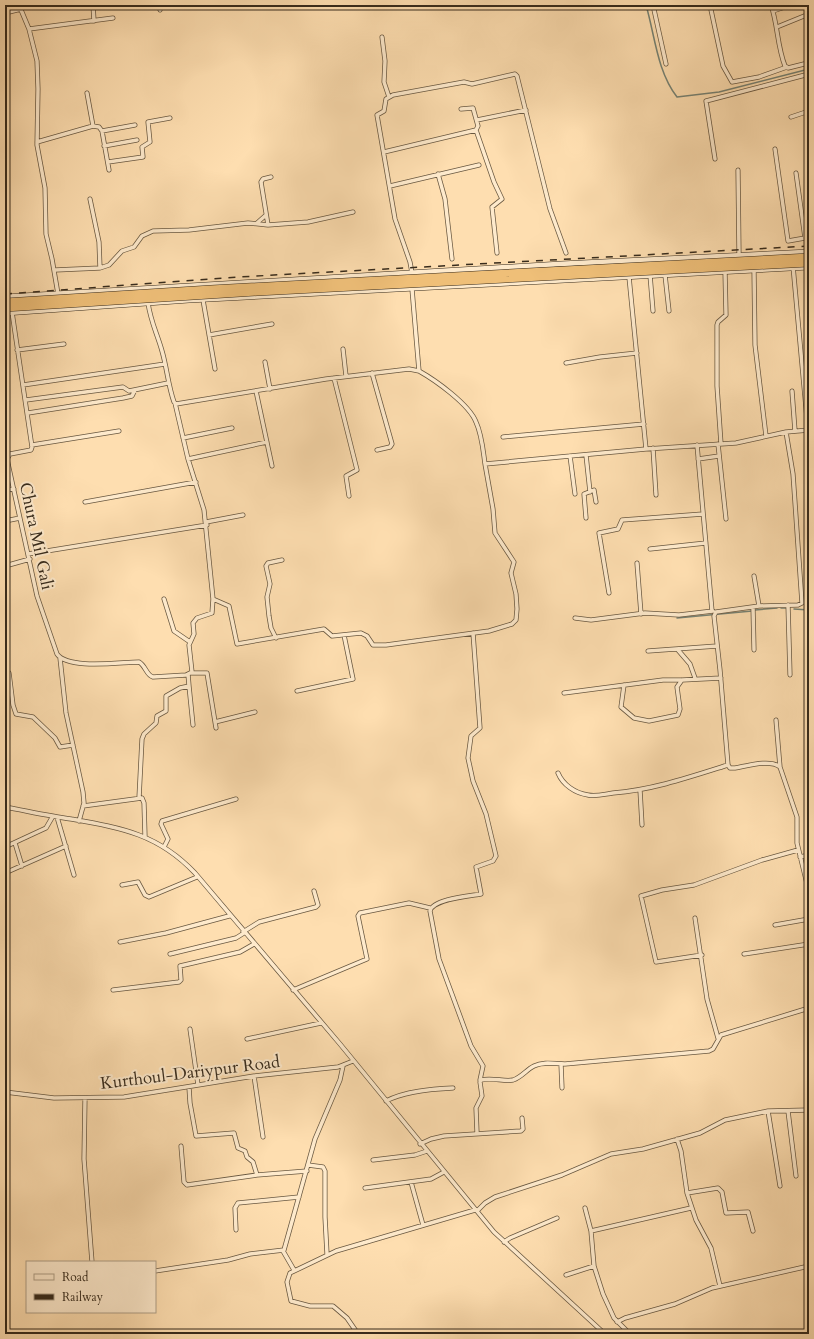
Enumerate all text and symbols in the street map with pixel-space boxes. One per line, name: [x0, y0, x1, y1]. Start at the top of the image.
street label: Chura Mil Gali: [14, 480, 59, 592]
street label: Kurthoul-Dariypur Road: [99, 1050, 281, 1095]
legend: [26, 1261, 156, 1313]
text: Road: [62, 1269, 89, 1285]
text: Railway: [62, 1289, 104, 1305]

